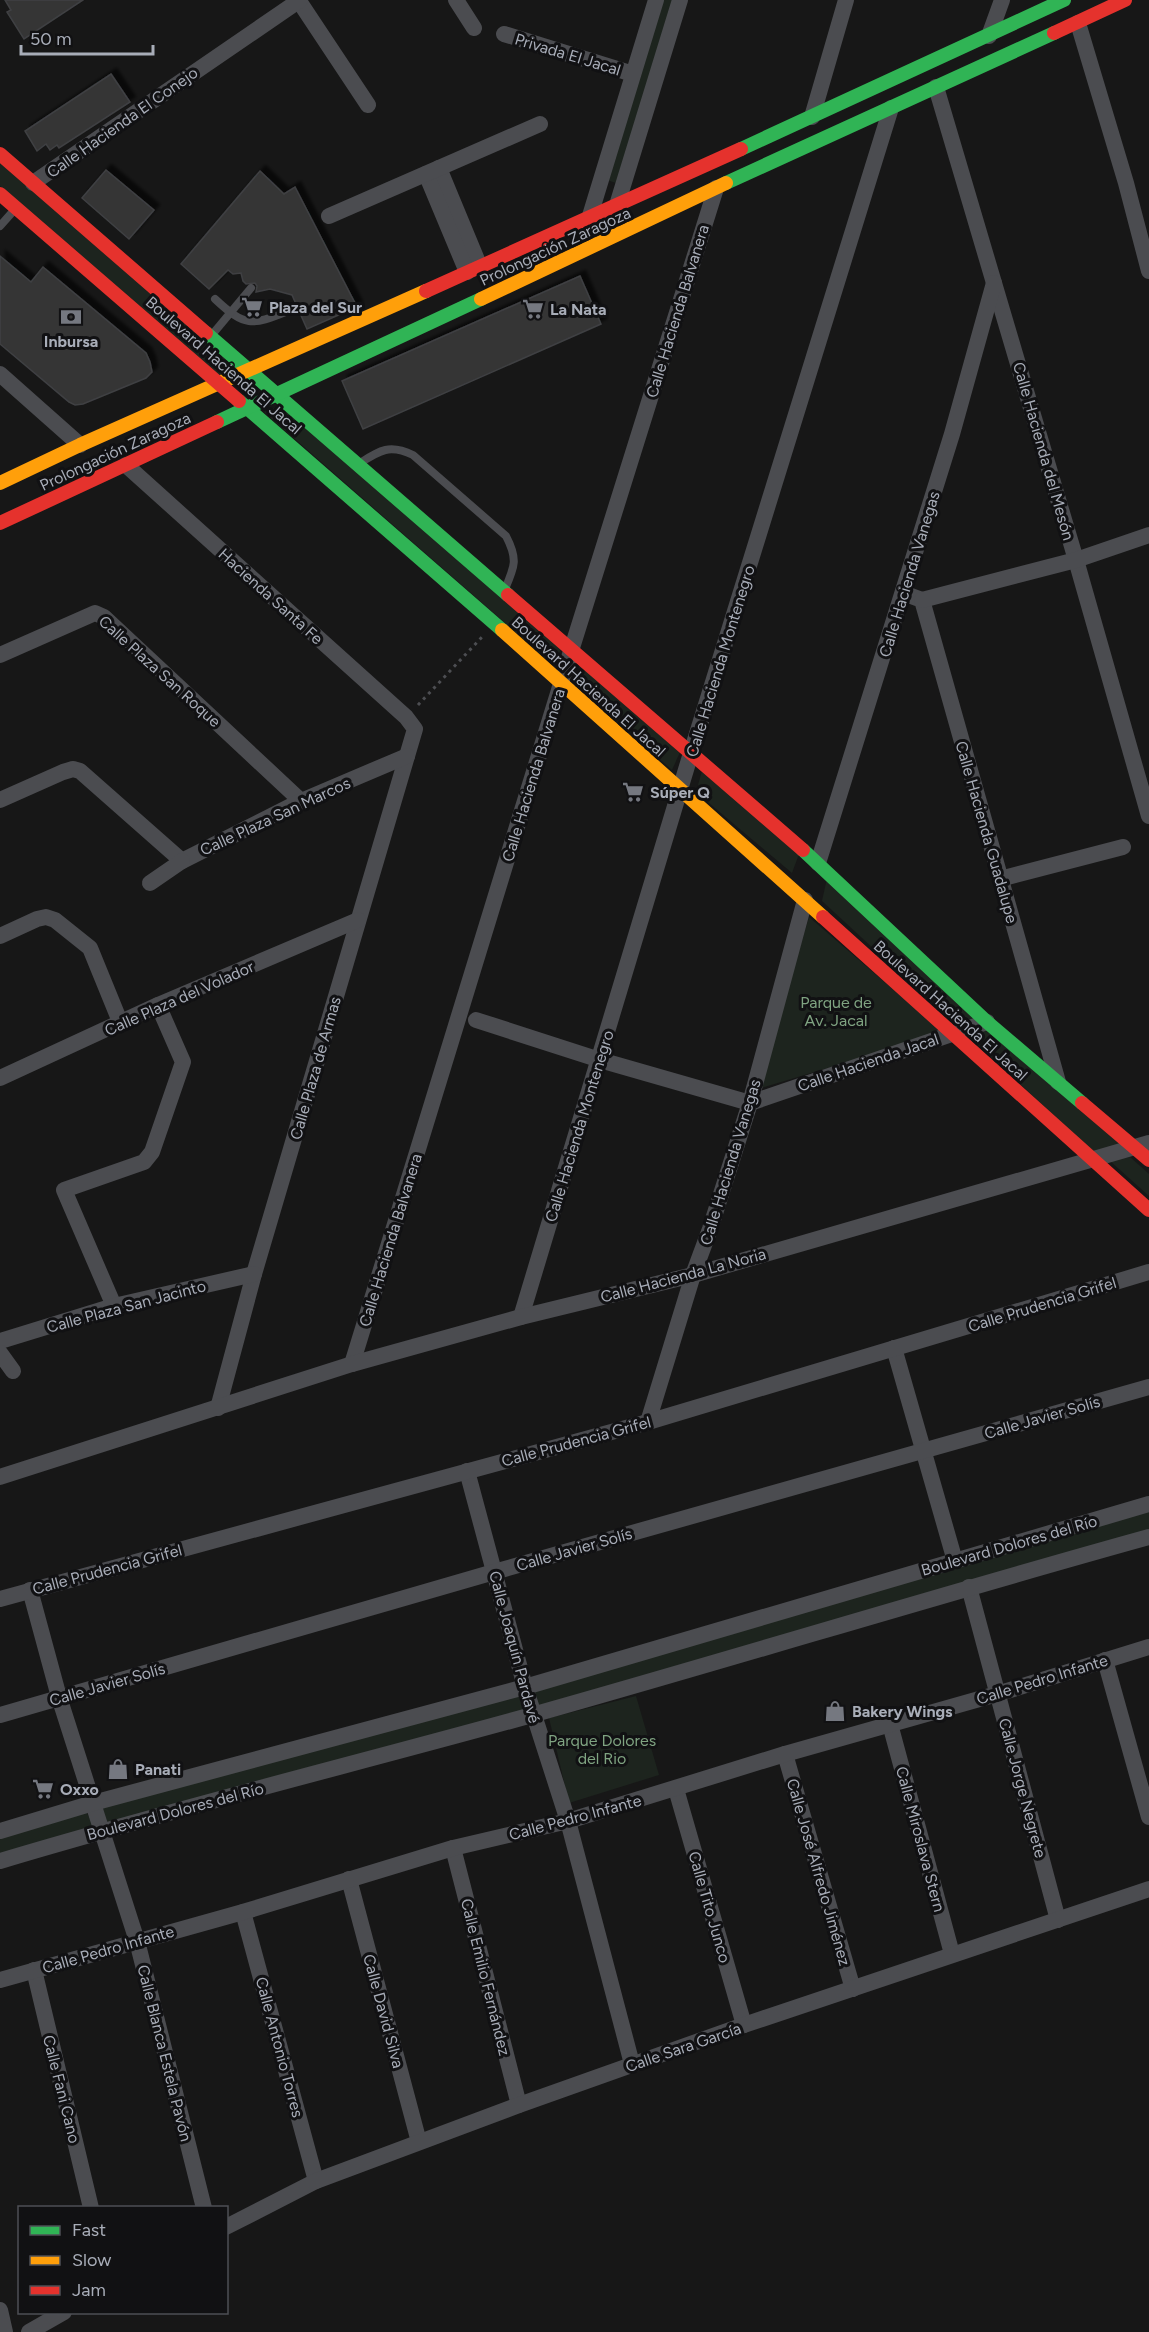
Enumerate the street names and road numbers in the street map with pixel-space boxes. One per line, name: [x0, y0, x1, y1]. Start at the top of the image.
street label: Privada El Jacal: [513, 29, 623, 80]
street label: Calle Hacienda El Conejo: [43, 63, 202, 182]
street label: Prolongación Zaragoza: [477, 203, 634, 290]
street label: Calle Hacienda Balvanera: [642, 222, 713, 400]
street label: Boulevard Hacienda El Jacal: [142, 292, 306, 438]
street label: Calle Hacienda del Mesón: [1009, 360, 1078, 543]
street label: Prolongación Zaragoza: [37, 408, 194, 495]
street label: Calle Hacienda Vanegas: [875, 489, 944, 659]
street label: Hacienda Santa Fe: [214, 544, 327, 648]
street label: Calle Hacienda Montenegro: [682, 563, 759, 759]
street label: Calle Plaza San Roque: [95, 612, 225, 731]
street label: Boulevard Hacienda El Jacal: [508, 612, 669, 760]
street label: Calle Hacienda Balvanera: [498, 686, 569, 864]
street label: Calle Hacienda Guadalupe: [951, 739, 1022, 926]
street label: Calle Plaza San Marcos: [197, 773, 353, 860]
street label: Boulevard Hacienda El Jacal: [870, 936, 1031, 1084]
street label: Calle Plaza del Volador: [102, 957, 257, 1040]
street label: Calle Plaza de Armas: [286, 994, 345, 1142]
street label: Calle Hacienda Montenegro: [541, 1028, 618, 1224]
street label: Calle Hacienda Jacal: [795, 1029, 941, 1096]
street label: Calle Hacienda Vanegas: [696, 1077, 765, 1247]
street label: Calle Hacienda Balvanera: [355, 1151, 426, 1329]
street label: Calle Hacienda La Noria: [598, 1244, 768, 1307]
street label: Calle Prudencia Grifel: [966, 1273, 1118, 1336]
street label: Calle Plaza San Jacinto: [44, 1276, 208, 1337]
street label: Calle Javier Solís: [982, 1392, 1102, 1443]
street label: Calle Prudencia Grifel: [499, 1412, 653, 1471]
street label: Boulevard Dolores del Río: [919, 1511, 1099, 1580]
street label: Calle Javier Solís: [514, 1524, 634, 1575]
street label: Calle Prudencia Grifel: [30, 1540, 184, 1599]
street label: Calle Joaquín Pardavé: [485, 1569, 544, 1726]
street label: Calle Pedro Infante: [974, 1650, 1110, 1708]
street label: Calle Javier Solís: [47, 1659, 167, 1710]
street label: Calle Jorge Negrete: [995, 1716, 1050, 1860]
street label: Calle Miroslava Stern: [892, 1764, 949, 1914]
street label: Calle José Alfredo Jiménez: [783, 1776, 854, 1968]
street label: Boulevard Dolores del Río: [85, 1779, 266, 1844]
street label: Calle Pedro Infante: [507, 1791, 644, 1844]
street label: Calle Tito Junco: [685, 1849, 735, 1965]
street label: Calle Emilio Fernández: [457, 1897, 514, 2058]
street label: Calle Pedro Infante: [40, 1922, 176, 1977]
street label: Calle David Silva: [359, 1952, 408, 2070]
street label: Calle Blanca Estela Pavón: [133, 1963, 196, 2143]
street label: Calle Antonio Torres: [252, 1975, 307, 2119]
street label: Calle Sara García: [623, 2019, 744, 2076]
street label: Calle Fani Cano: [39, 2033, 84, 2145]

